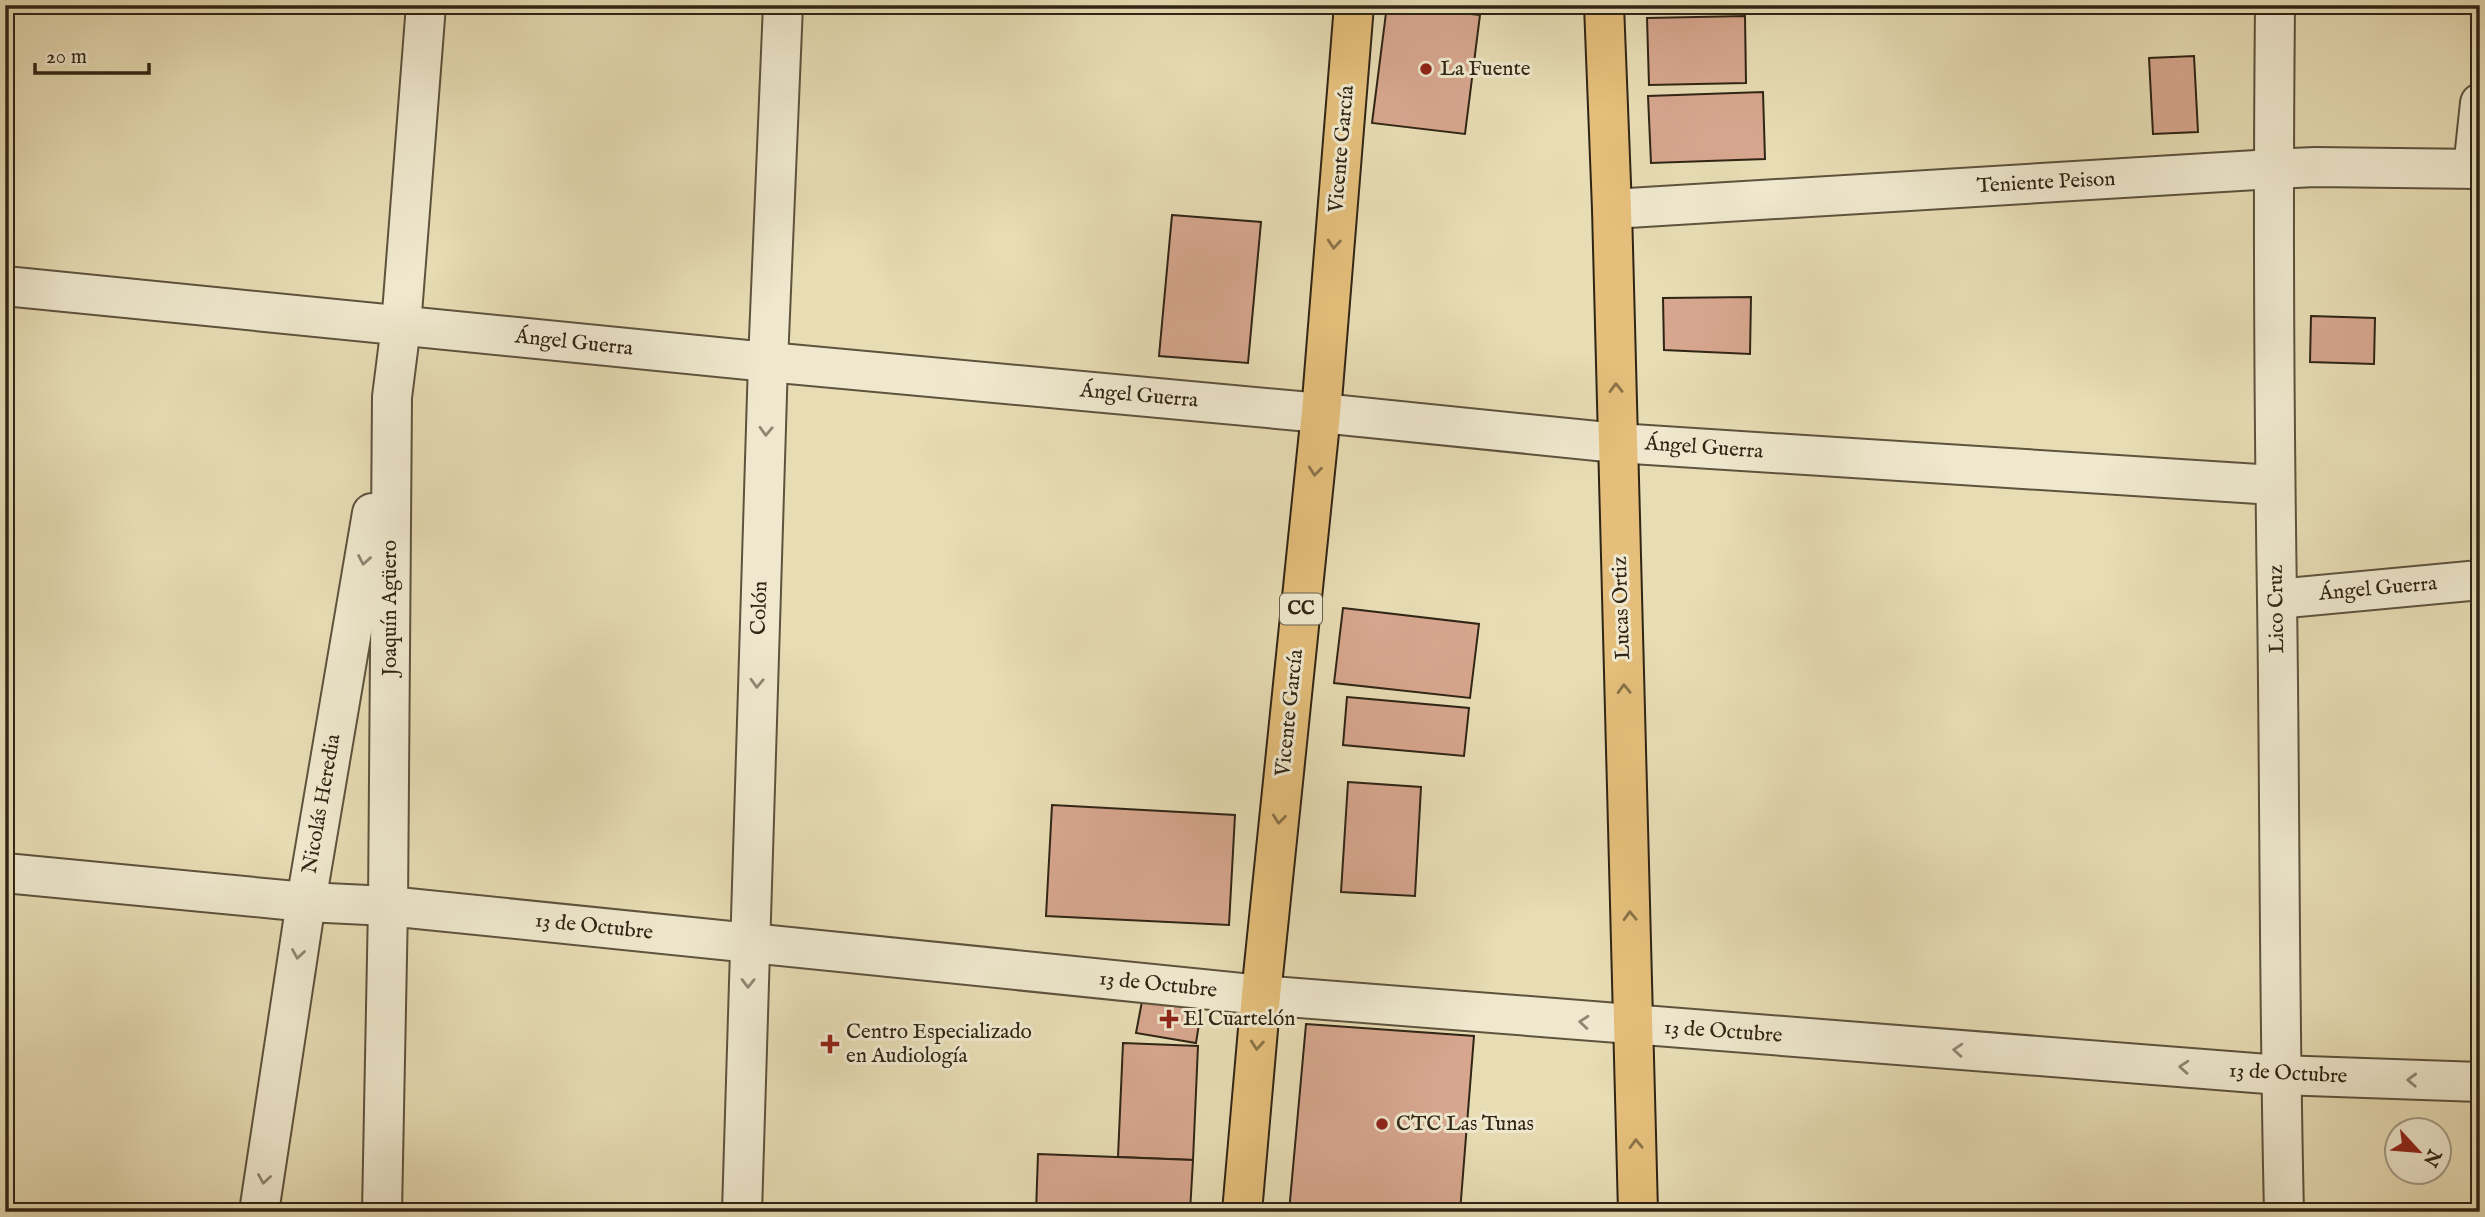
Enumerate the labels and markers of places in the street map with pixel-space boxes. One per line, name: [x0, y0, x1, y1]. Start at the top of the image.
place label: La Fuente: [1440, 56, 1531, 83]
marker: La Fuente: [1418, 61, 1434, 77]
place label: El Cuartelón: [1183, 1006, 1296, 1033]
marker: El Cuartelón: [1161, 1011, 1177, 1027]
place label: Centro Especializado en Audiología: [846, 1019, 1032, 1070]
marker: Centro Especializado en Audiología: [820, 1034, 840, 1054]
place label: CTC Las Tunas: [1396, 1111, 1534, 1138]
marker: CTC Las Tunas: [1374, 1116, 1390, 1132]

